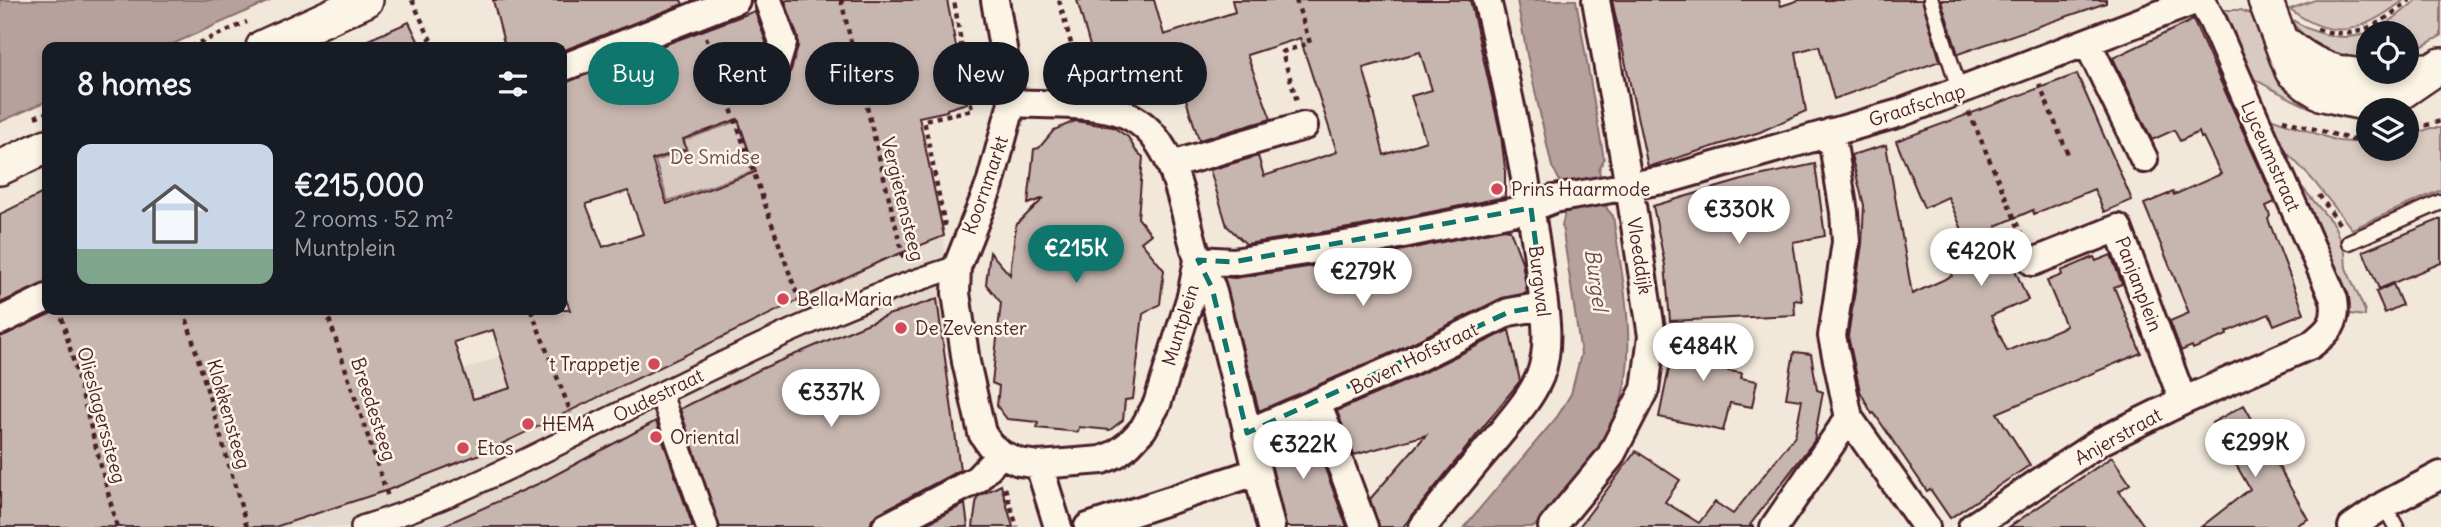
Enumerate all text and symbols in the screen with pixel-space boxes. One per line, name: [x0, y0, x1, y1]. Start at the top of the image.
map controls: [2356, 21, 2419, 161]
button: locate: [2356, 21, 2419, 84]
chip: Buy: [588, 42, 679, 105]
chip: Rent: [693, 42, 791, 105]
chip: Filters: [805, 42, 919, 105]
chip: New: [933, 42, 1029, 105]
chip: Apartment: [1043, 42, 1207, 105]
text: 8 homes: [77, 65, 192, 103]
icon: filters: [494, 65, 532, 103]
street label: Graafschap: [1866, 78, 1968, 132]
street label: Lyceumstraat: [2236, 97, 2306, 215]
button: layers: [2356, 98, 2419, 161]
street label: Koornmarkt: [957, 132, 1013, 238]
street label: Vergietensteeg: [876, 134, 930, 264]
park label: De Smidse: [670, 145, 760, 169]
text: €215,000: [294, 166, 424, 204]
icon: home: [133, 172, 217, 256]
place label: Prins Haarmode: [1511, 177, 1650, 201]
marker: Prins Haarmode: [1489, 181, 1505, 197]
pin: €330K: [1690, 187, 1788, 246]
text: €330K: [1704, 194, 1774, 223]
text: 2 rooms · 52 m²: [294, 204, 454, 233]
street label: Vloeddijk: [1622, 216, 1658, 296]
pin: €215K: [1027, 226, 1125, 285]
pin: €420K: [1932, 229, 2030, 288]
text: Muntplein: [294, 233, 396, 262]
text: €215K: [1044, 233, 1108, 262]
street label: Panjanplein: [2110, 233, 2168, 335]
text: €420K: [1946, 236, 2016, 265]
street label: Burgwal: [1524, 244, 1556, 318]
water label: Burgel: [1579, 247, 1615, 316]
pin: €279K: [1314, 248, 1412, 308]
text: €279K: [1330, 256, 1396, 285]
street label: Muntplein: [1156, 281, 1204, 369]
place label: Bella Maria: [797, 287, 893, 311]
marker: Bella Maria: [775, 291, 791, 307]
place label: De Zevenster: [915, 316, 1027, 340]
street label: Boven Hofstraat: [1346, 317, 1482, 399]
marker: De Zevenster: [893, 320, 909, 336]
pin: €484K: [1654, 324, 1752, 383]
text: €484K: [1669, 331, 1737, 360]
street label: Olieslagerssteeg: [72, 344, 132, 486]
place label: t Trappetje: [549, 352, 640, 376]
street label: Breedesteeg: [346, 354, 402, 464]
street label: Klokkensteeg: [202, 356, 256, 472]
marker: t Trappetje: [646, 356, 662, 372]
street label: Oudestraat: [609, 363, 707, 427]
pin: €337K: [782, 370, 880, 429]
text: €337K: [798, 377, 864, 406]
street label: Anjerstraat: [2070, 402, 2166, 470]
place label: HEMA: [542, 412, 594, 436]
marker: HEMA: [520, 416, 536, 432]
pin: €299K: [2206, 420, 2304, 479]
pin: €322K: [1254, 421, 1352, 481]
place label: Oriental: [670, 425, 739, 449]
text: €299K: [2221, 427, 2289, 456]
marker: Oriental: [648, 429, 664, 445]
text: €322K: [1269, 429, 1337, 458]
place label: Etos: [477, 436, 514, 460]
marker: Etos: [455, 440, 471, 456]

